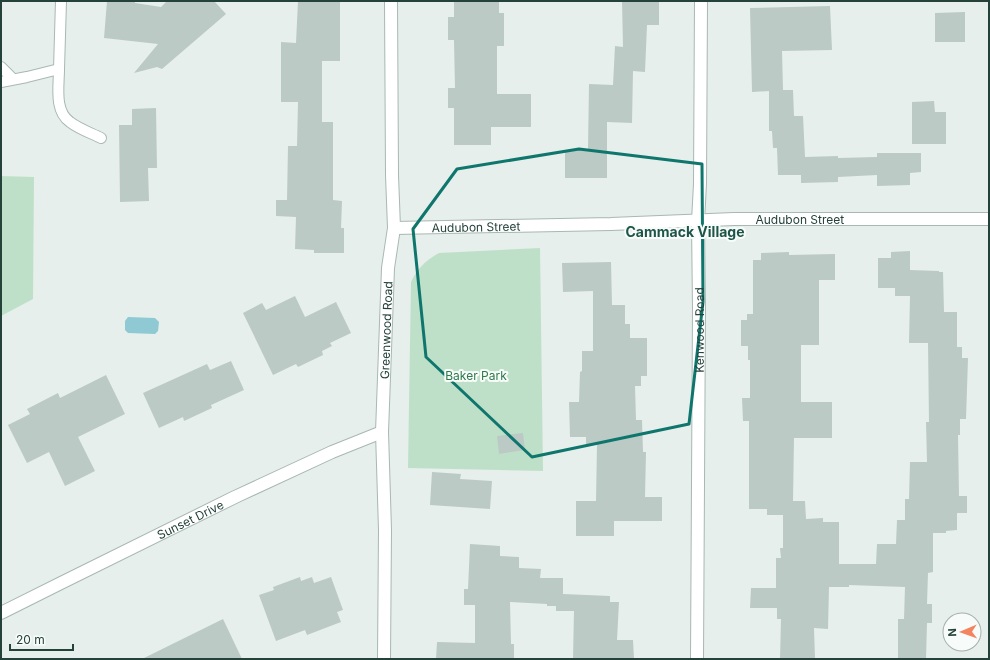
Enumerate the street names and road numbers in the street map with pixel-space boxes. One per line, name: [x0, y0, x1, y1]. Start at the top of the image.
street label: Audubon Street: [755, 212, 844, 227]
street label: Audubon Street: [431, 218, 521, 235]
street label: Greenwood Road: [376, 281, 395, 379]
street label: Kenwood Road: [691, 287, 707, 373]
street label: Sunset Drive: [154, 496, 226, 542]

